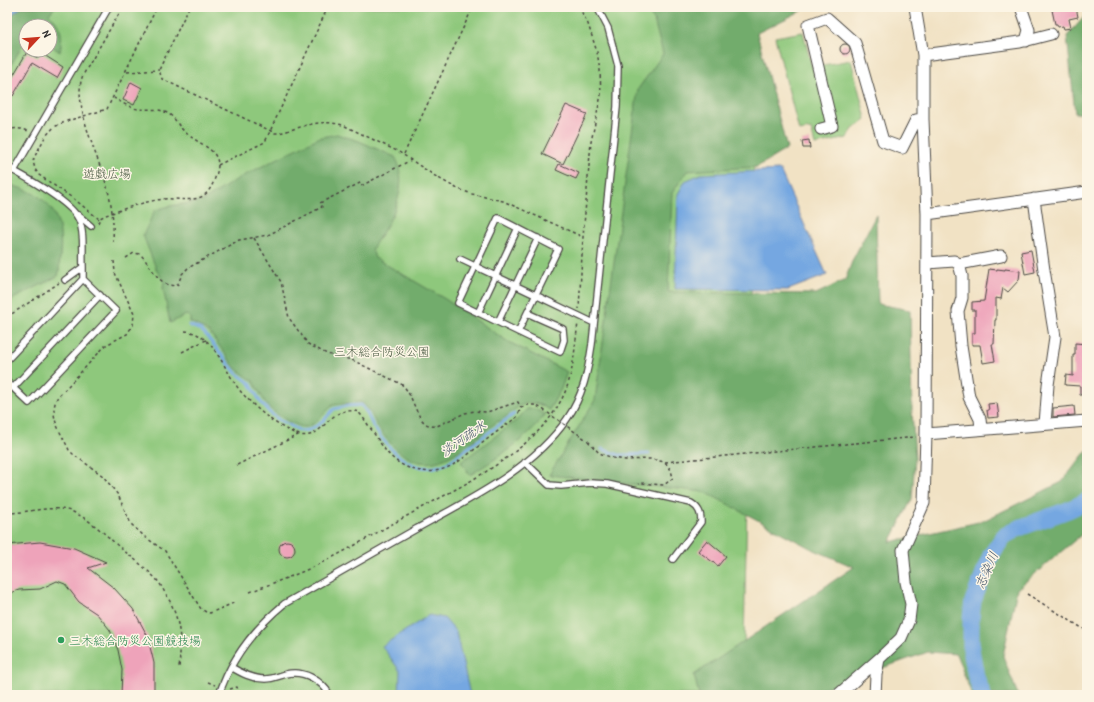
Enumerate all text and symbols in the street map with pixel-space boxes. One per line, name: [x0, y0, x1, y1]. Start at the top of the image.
north arrow: [18, 18, 58, 58]
text: N: [39, 28, 55, 39]
park label: 遊戯広場: [83, 165, 131, 182]
park label: 三木総合防災公園: [334, 343, 430, 360]
water label: 淡河疏水: [437, 416, 489, 460]
water label: 志染川: [970, 549, 1002, 591]
place label: 三木総合防災公園競技場: [69, 632, 201, 649]
marker: 三木総合防災公園競技場: [56, 635, 66, 645]

